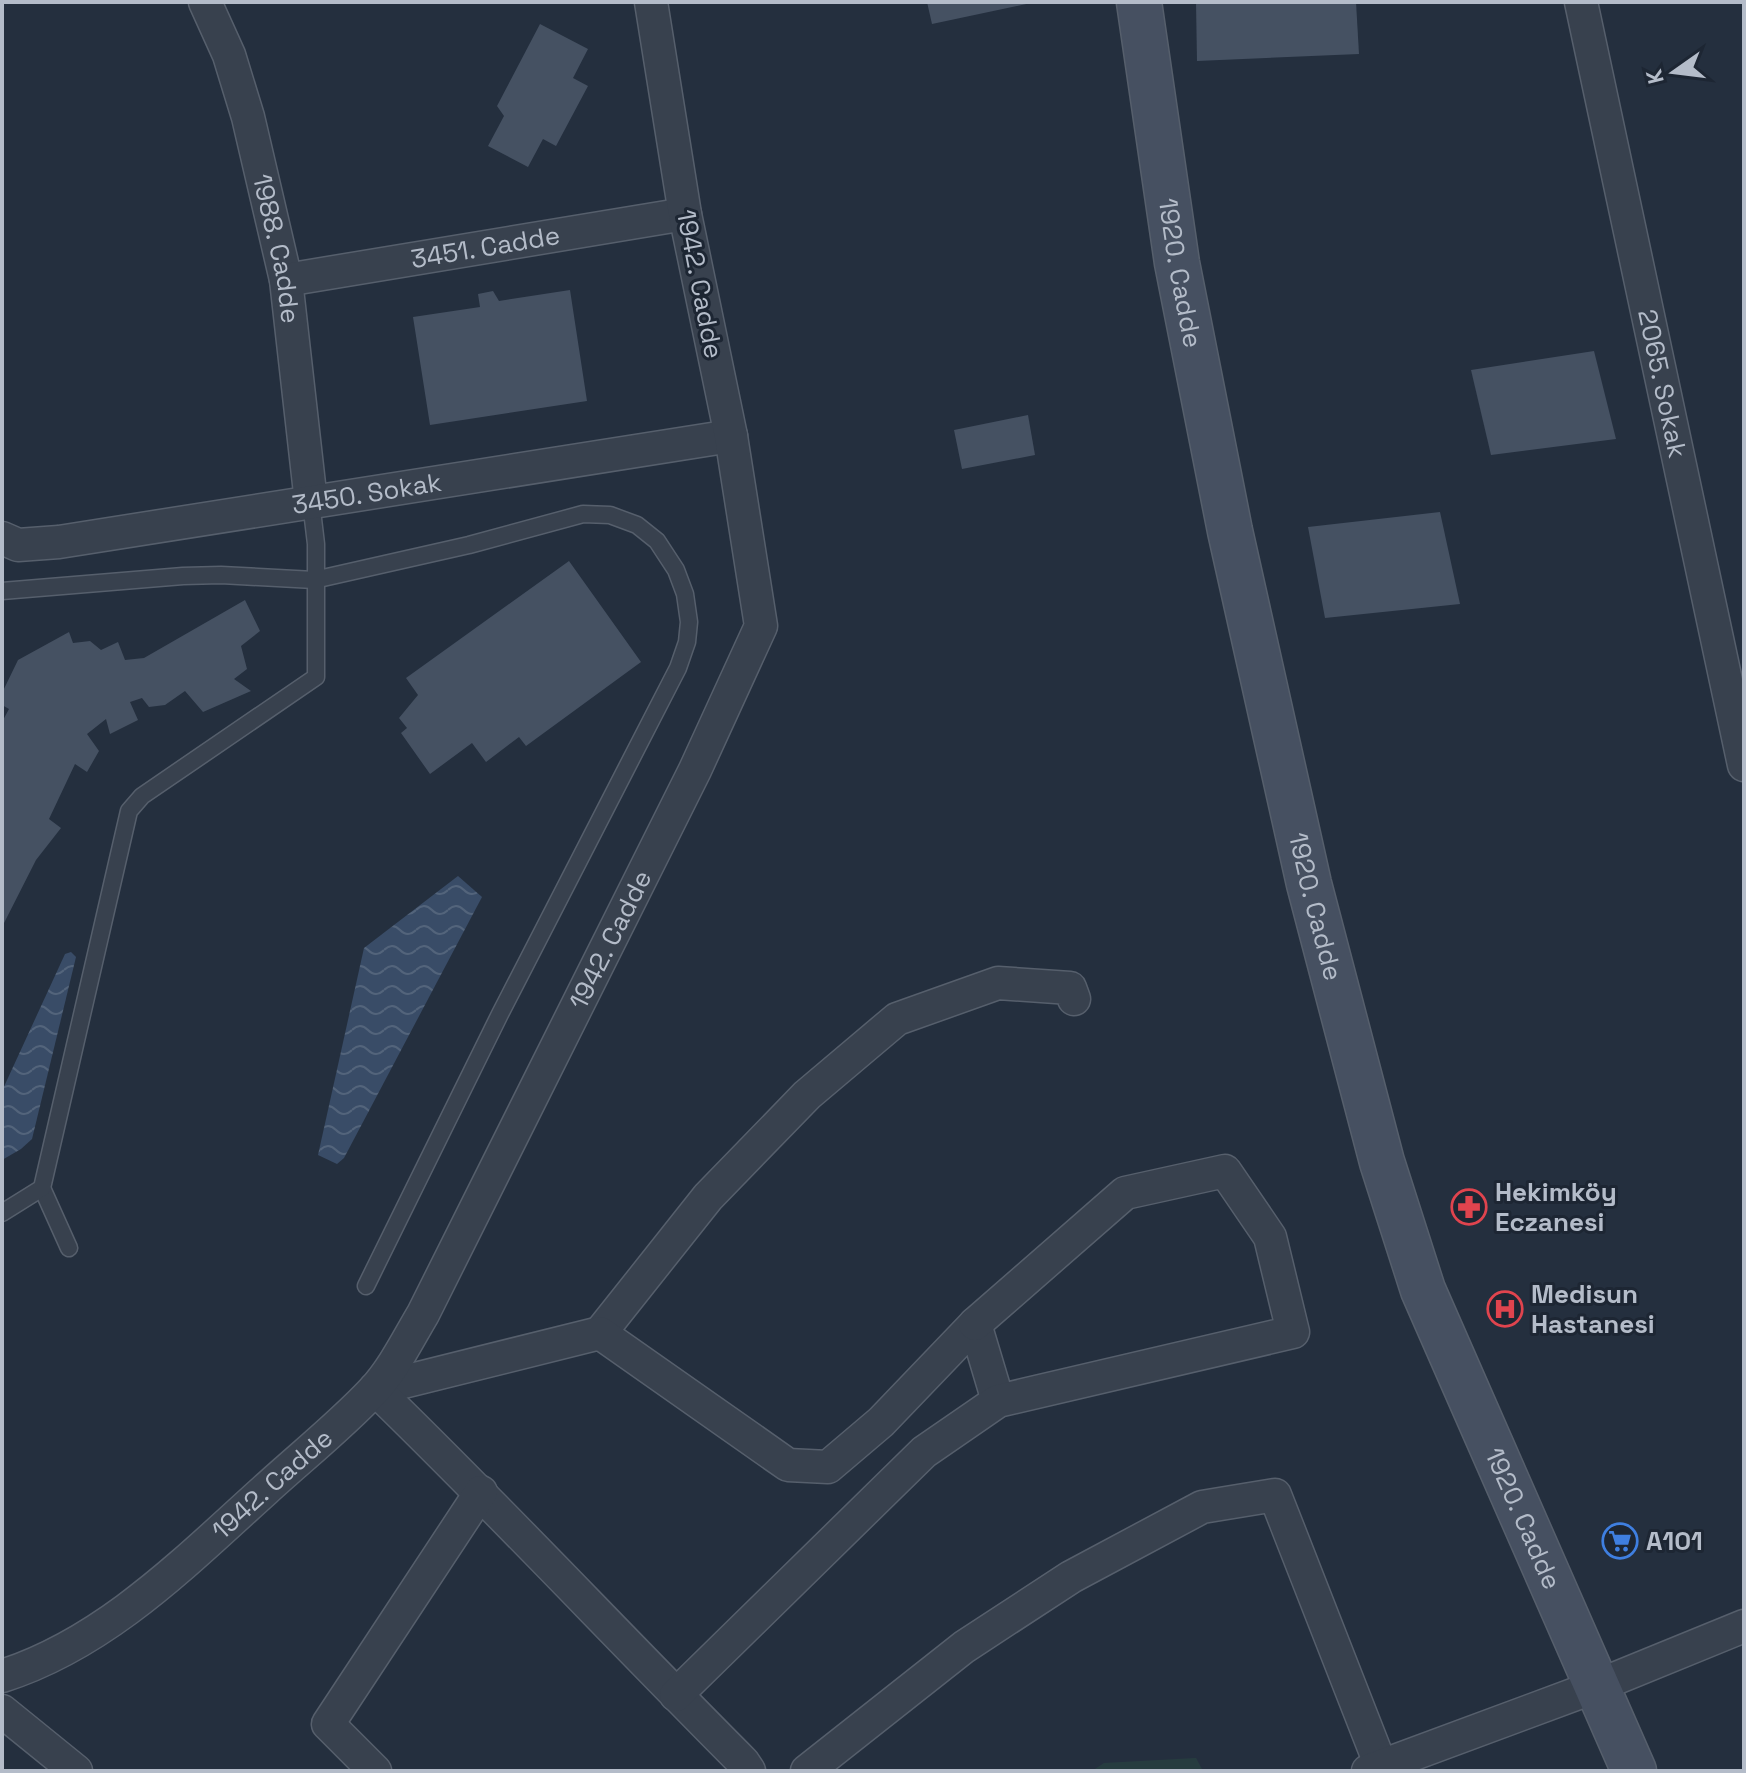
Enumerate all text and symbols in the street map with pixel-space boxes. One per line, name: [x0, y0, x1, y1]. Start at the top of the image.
north arrow: [1634, 32, 1714, 112]
text: K: [1639, 67, 1670, 87]
street label: 1988. Cadde: [245, 171, 308, 325]
street label: 1920. Cadde: [1151, 196, 1210, 351]
street label: 1942. Cadde: [669, 206, 731, 362]
street label: 3451. Cadde: [408, 218, 562, 276]
street label: 2065. Sokak: [1630, 306, 1695, 461]
street label: 3450. Sokak: [289, 465, 444, 522]
street label: 1920. Cadde: [1281, 829, 1351, 984]
street label: 1942. Cadde: [561, 864, 659, 1015]
place label: Hekimköy Eczanesi: [1495, 1175, 1617, 1239]
pharmacy icon: Hekimköy Eczanesi: [1450, 1188, 1488, 1226]
place label: Medisun Hastanesi: [1531, 1277, 1655, 1341]
hospital icon: Medisun Hastanesi: [1486, 1290, 1524, 1328]
street label: 1942. Cadde: [205, 1421, 340, 1547]
street label: 1920. Cadde: [1477, 1442, 1569, 1595]
supermarket icon: A101: [1601, 1522, 1639, 1560]
place label: A101: [1646, 1524, 1703, 1558]

